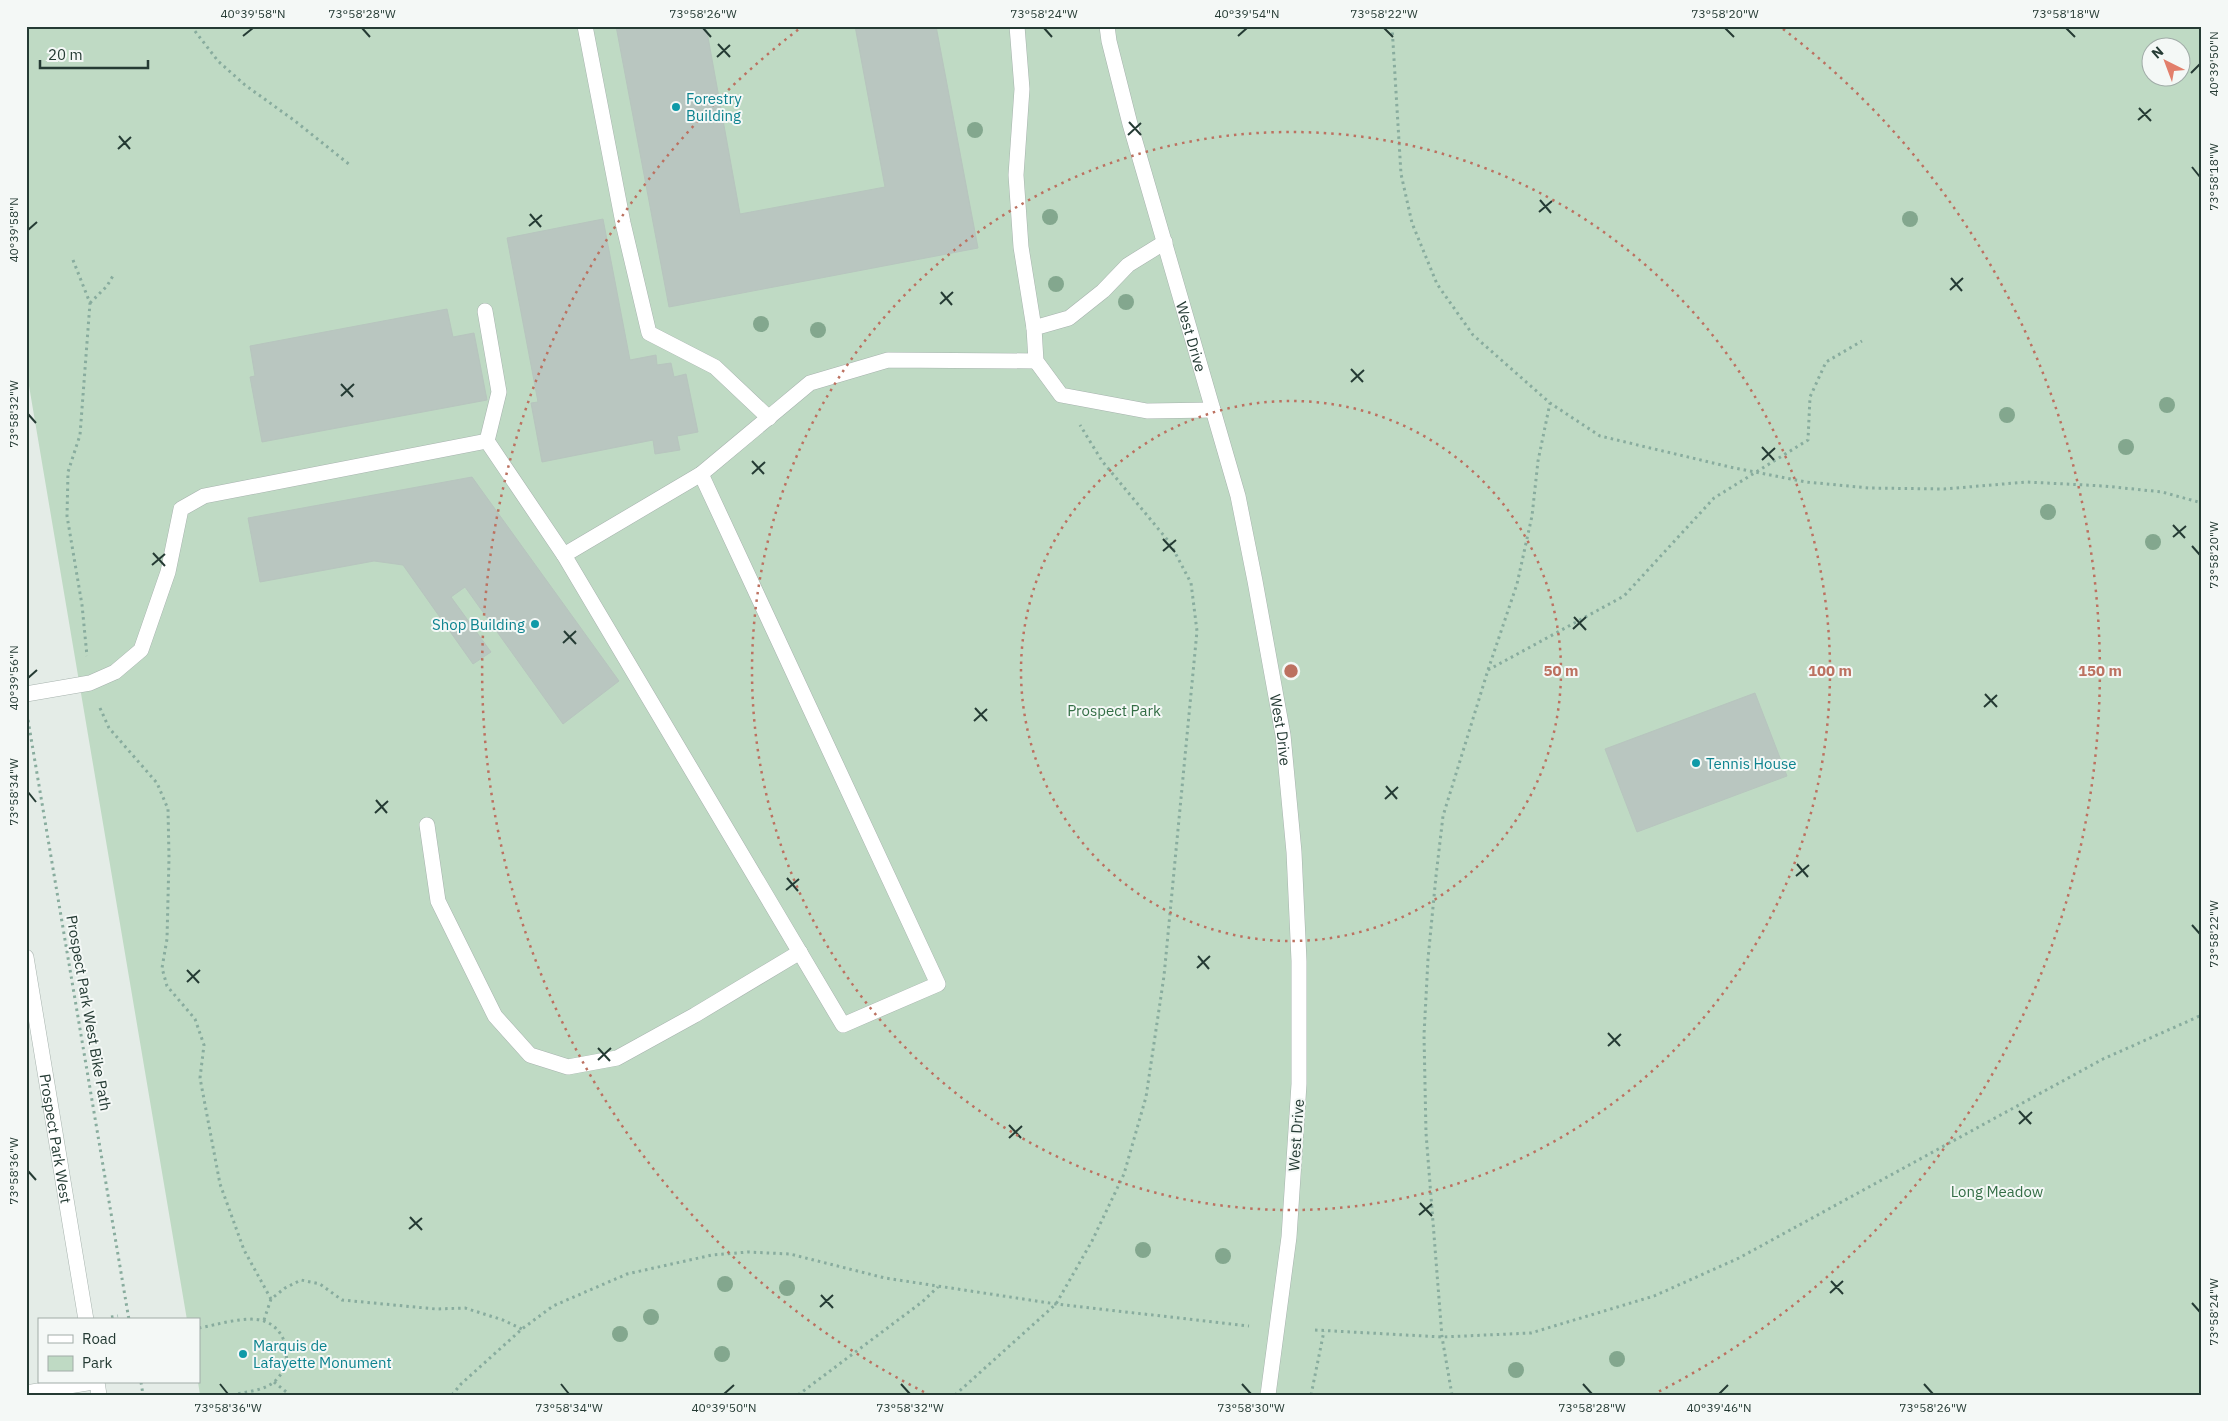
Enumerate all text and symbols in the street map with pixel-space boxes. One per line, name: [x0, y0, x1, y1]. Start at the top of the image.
text: 40°39'58"N: [220, 6, 286, 21]
text: 73°58'28"W: [328, 6, 396, 21]
text: 73°58'26"W: [669, 6, 737, 21]
text: 73°58'24"W: [1010, 6, 1078, 21]
text: 40°39'54"N: [1214, 6, 1280, 21]
text: 73°58'22"W: [1350, 6, 1418, 21]
text: 73°58'20"W: [1691, 6, 1759, 21]
text: 73°58'18"W: [2032, 6, 2100, 21]
text: 40°39'50"N: [2206, 31, 2221, 97]
scale bar: [40, 38, 148, 70]
north arrow: [2140, 38, 2190, 88]
text: N: [2148, 42, 2167, 62]
text: 20 m: [48, 45, 83, 64]
place label: Forestry Building: [686, 89, 742, 125]
marker: Forestry Building: [670, 101, 682, 113]
text: 73°58'18"W: [2206, 143, 2221, 211]
text: 40°39'58"N: [6, 197, 21, 263]
street label: West Drive: [1172, 299, 1211, 374]
text: 73°58'32"W: [6, 380, 21, 448]
text: 73°58'20"W: [2206, 521, 2221, 589]
place label: Shop Building: [432, 615, 525, 634]
marker: Shop Building: [529, 618, 541, 630]
text: 40°39'56"N: [6, 645, 21, 711]
text: 50 m: [1544, 661, 1578, 680]
text: 100 m: [1808, 661, 1852, 680]
text: 150 m: [2078, 661, 2122, 680]
centre of rings: [1282, 662, 1300, 680]
street label: West Drive: [1266, 693, 1295, 767]
park label: Prospect Park: [1067, 701, 1161, 720]
place label: Tennis House: [1706, 754, 1797, 773]
marker: Tennis House: [1690, 757, 1702, 769]
text: 73°58'34"W: [6, 758, 21, 826]
text: 73°58'22"W: [2206, 900, 2221, 968]
street label: Prospect Park West Bike Path: [62, 914, 116, 1112]
street label: Prospect Park West: [36, 1072, 76, 1205]
street label: West Drive: [1284, 1098, 1308, 1172]
text: 73°58'36"W: [6, 1137, 21, 1205]
park label: Long Meadow: [1951, 1182, 2044, 1201]
text: 73°58'24"W: [2206, 1278, 2221, 1346]
legend: [38, 1318, 200, 1384]
text: Road: [82, 1329, 117, 1348]
place label: Marquis de Lafayette Monument: [253, 1336, 392, 1372]
marker: Marquis de Lafayette Monument: [237, 1348, 249, 1360]
text: Park: [82, 1353, 112, 1372]
text: 73°58'36"W: [194, 1400, 262, 1415]
text: 73°58'34"W: [535, 1400, 603, 1415]
text: 40°39'50"N: [691, 1400, 757, 1415]
text: 73°58'32"W: [876, 1400, 944, 1415]
text: 73°58'30"W: [1217, 1400, 1285, 1415]
text: 73°58'28"W: [1558, 1400, 1626, 1415]
text: 40°39'46"N: [1686, 1400, 1752, 1415]
text: 73°58'26"W: [1899, 1400, 1967, 1415]

